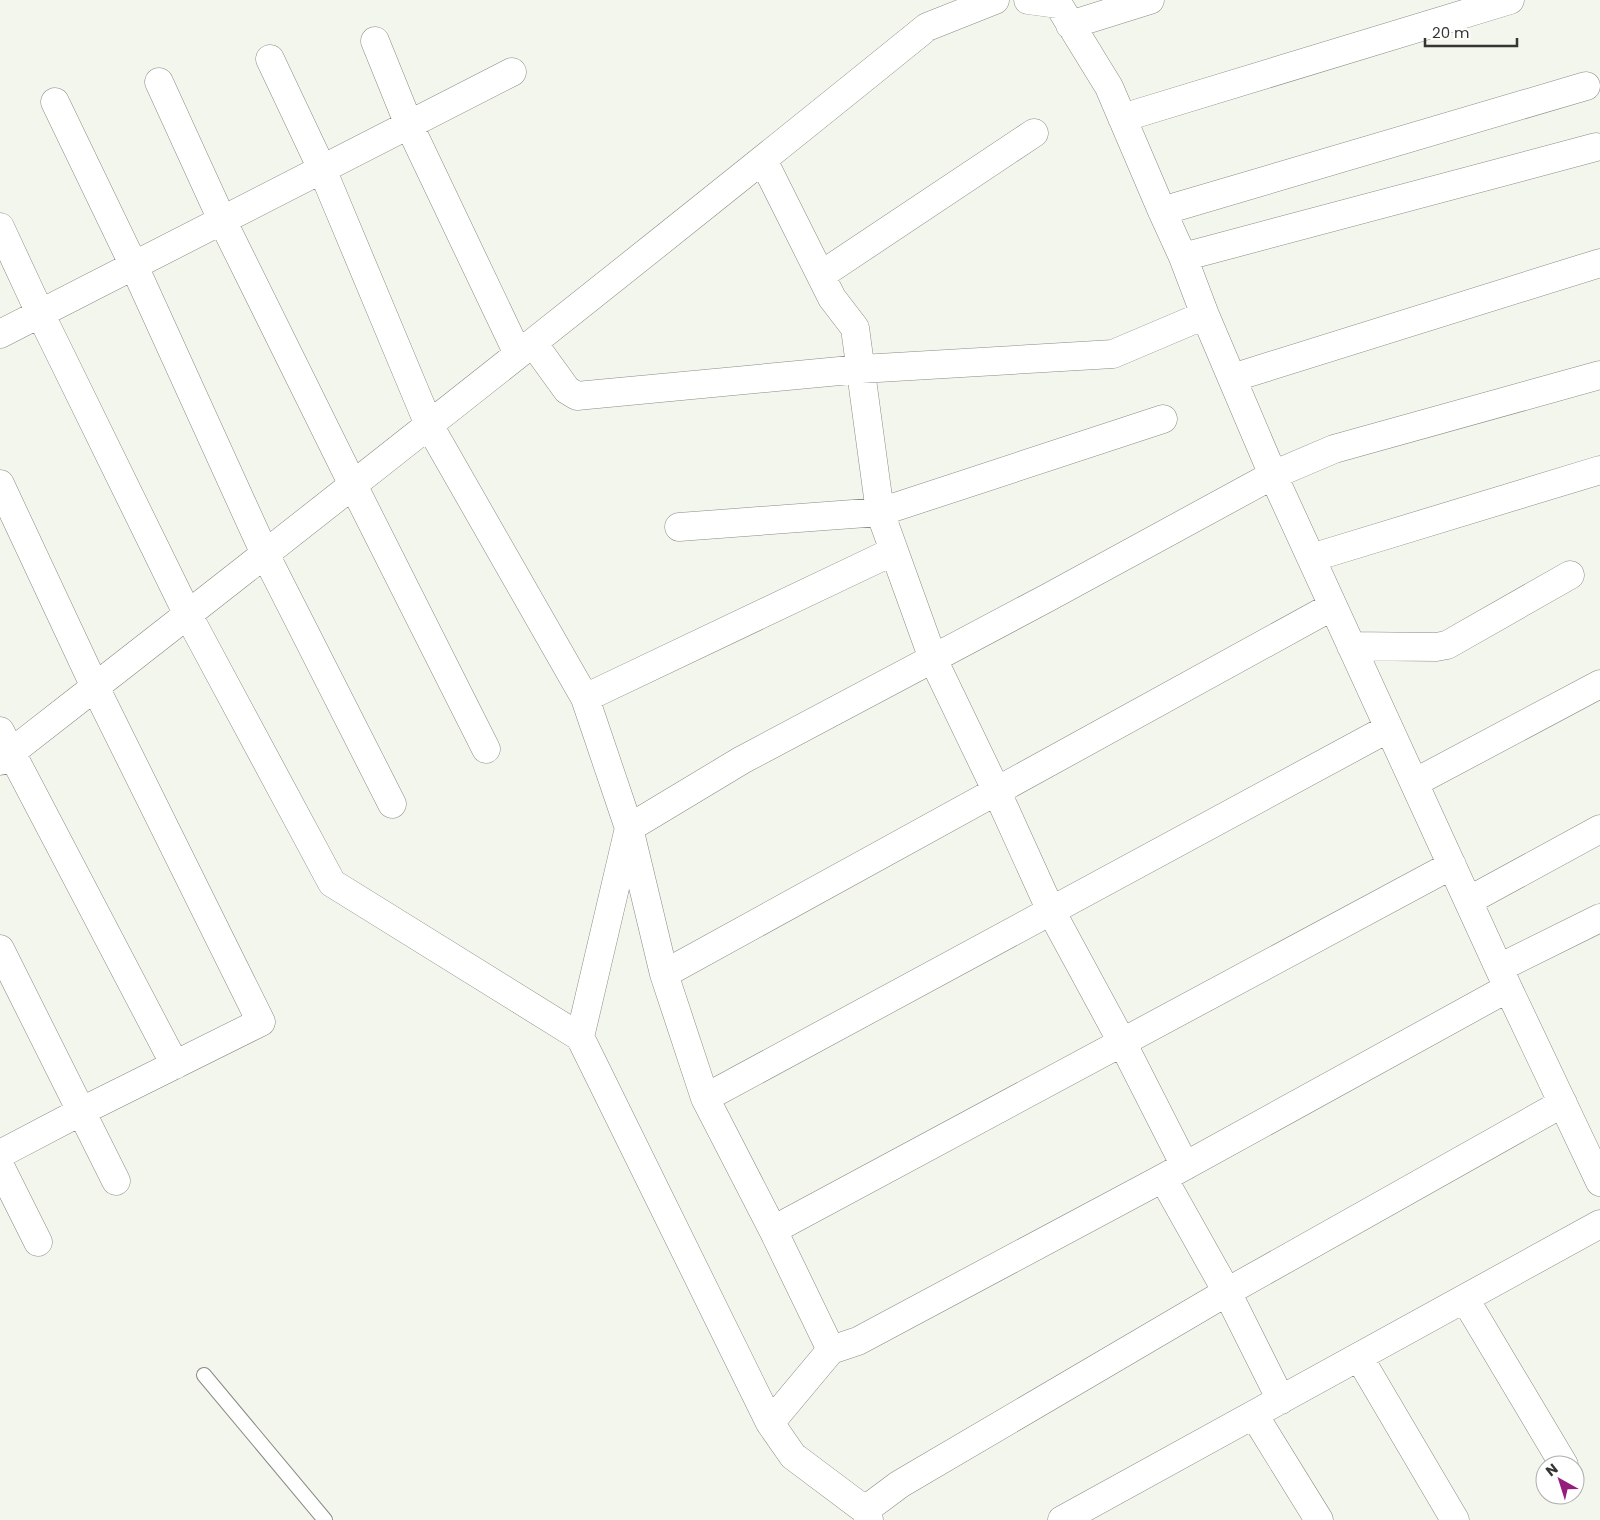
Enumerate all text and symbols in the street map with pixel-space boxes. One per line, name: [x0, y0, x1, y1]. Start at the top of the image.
scale bar: [1425, 15, 1518, 47]
text: 20 m: [1432, 22, 1470, 43]
north arrow: [1535, 1455, 1585, 1505]
text: N: [1541, 1459, 1562, 1481]

